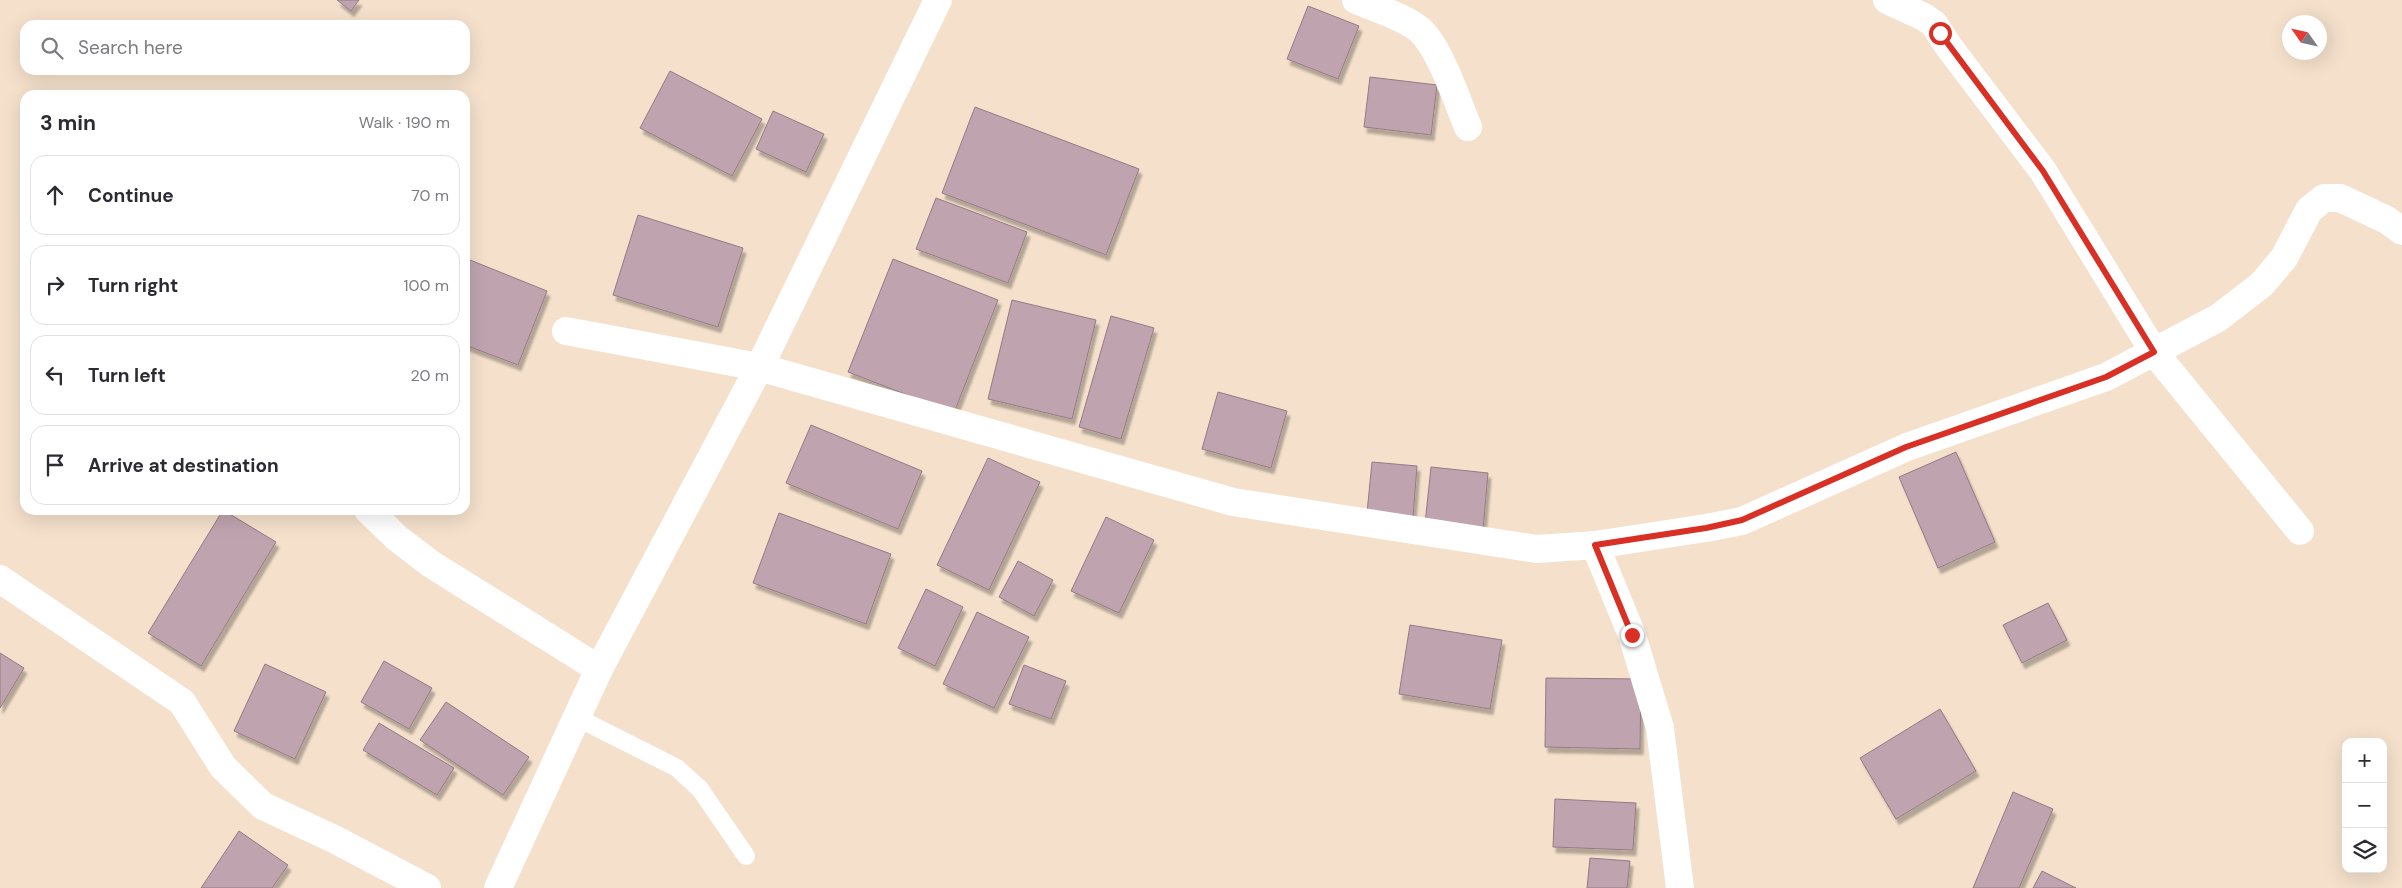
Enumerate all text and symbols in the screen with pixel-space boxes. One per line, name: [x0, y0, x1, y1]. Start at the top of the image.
north arrow: [2282, 15, 2327, 60]
search box: [20, 20, 470, 75]
route start: [1929, 22, 1952, 45]
icon: search: [38, 34, 66, 62]
text: Search here: [78, 35, 183, 60]
text: 3 min: [40, 109, 96, 137]
text: Walk · 190 m: [359, 112, 450, 133]
icon: ahead: [41, 181, 69, 209]
text: Continue: [88, 183, 174, 208]
text: 70 m: [411, 185, 449, 206]
icon: right: [41, 271, 69, 299]
text: Turn right: [88, 273, 178, 298]
text: 100 m: [404, 275, 449, 296]
icon: left: [41, 361, 69, 389]
text: Turn left: [88, 363, 166, 388]
text: 20 m: [410, 365, 449, 386]
icon: arrive: [41, 451, 69, 479]
text: Arrive at destination: [88, 453, 279, 478]
route end: [1621, 624, 1644, 647]
map controls: [2342, 738, 2387, 873]
button: +: [2342, 738, 2387, 783]
button: −: [2342, 783, 2387, 828]
button: layers: [2342, 828, 2387, 873]

